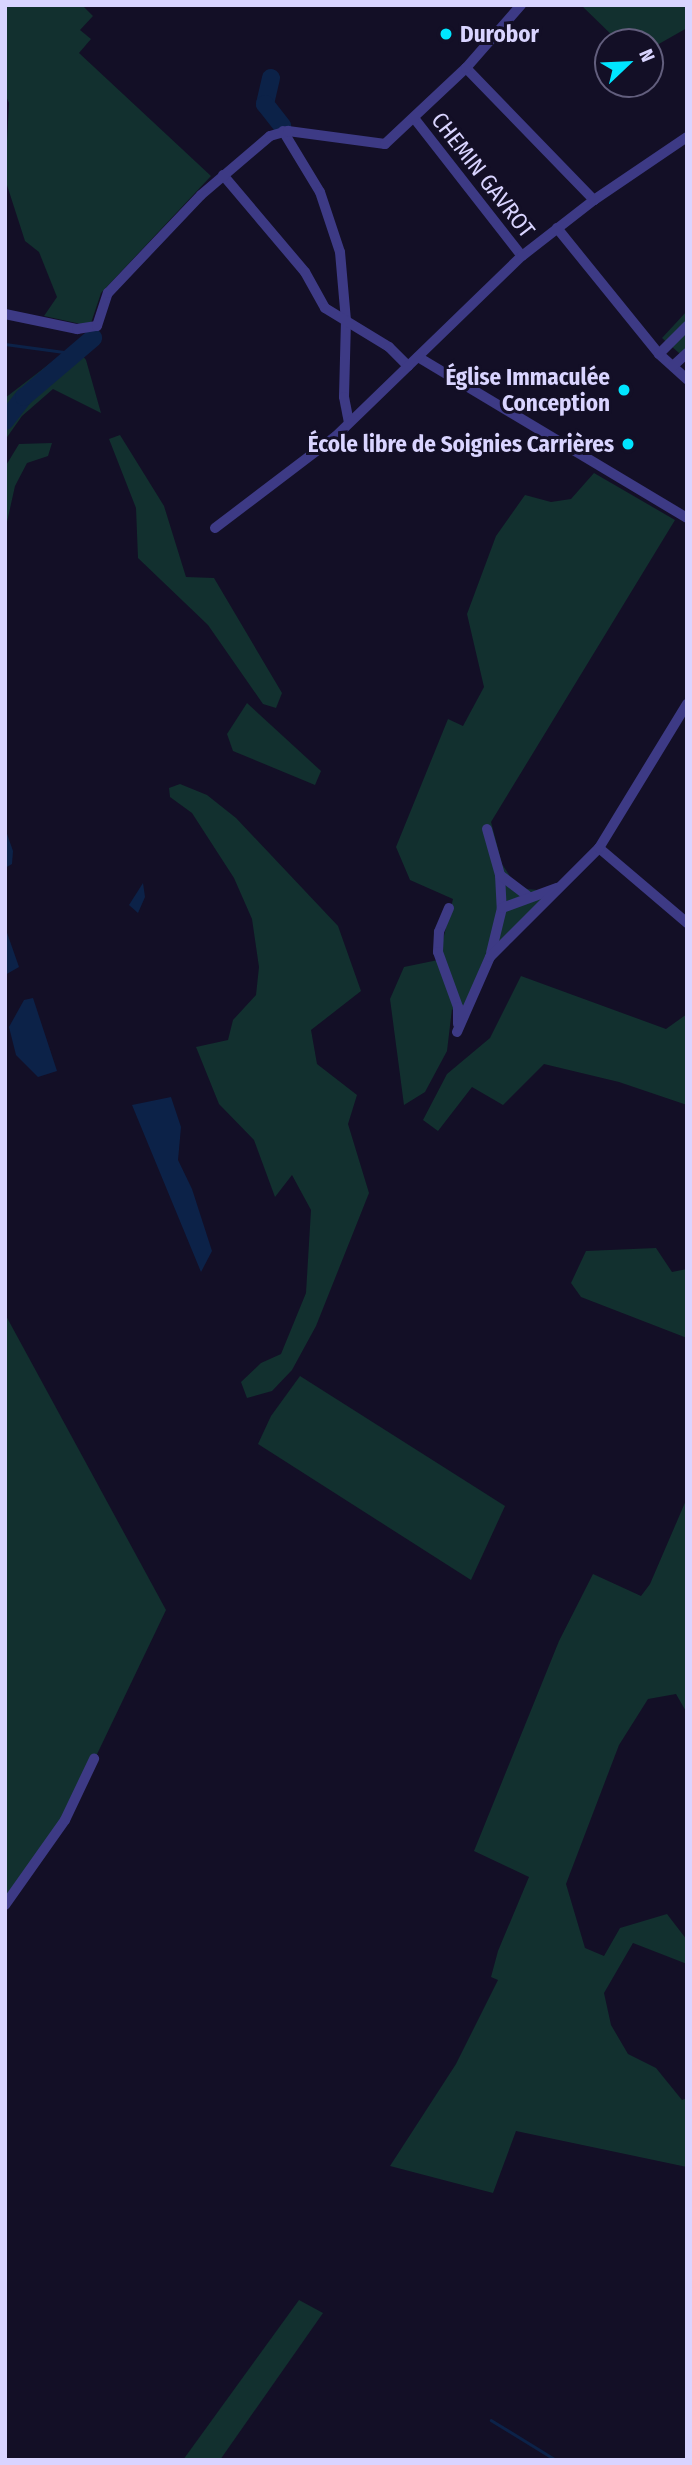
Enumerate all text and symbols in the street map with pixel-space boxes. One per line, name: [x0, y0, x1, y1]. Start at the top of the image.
place label: Durobor: [460, 20, 539, 48]
marker: Durobor: [438, 26, 454, 42]
north arrow: [594, 28, 664, 98]
text: N: [634, 46, 660, 65]
street label: CHEMIN GAVROT: [426, 107, 540, 243]
place label: Église Immaculée Conception: [445, 363, 610, 417]
marker: Église Immaculée Conception: [616, 382, 632, 398]
place label: École libre de Soignies Carrières: [308, 430, 614, 458]
marker: École libre de Soignies Carrières: [620, 436, 636, 452]

